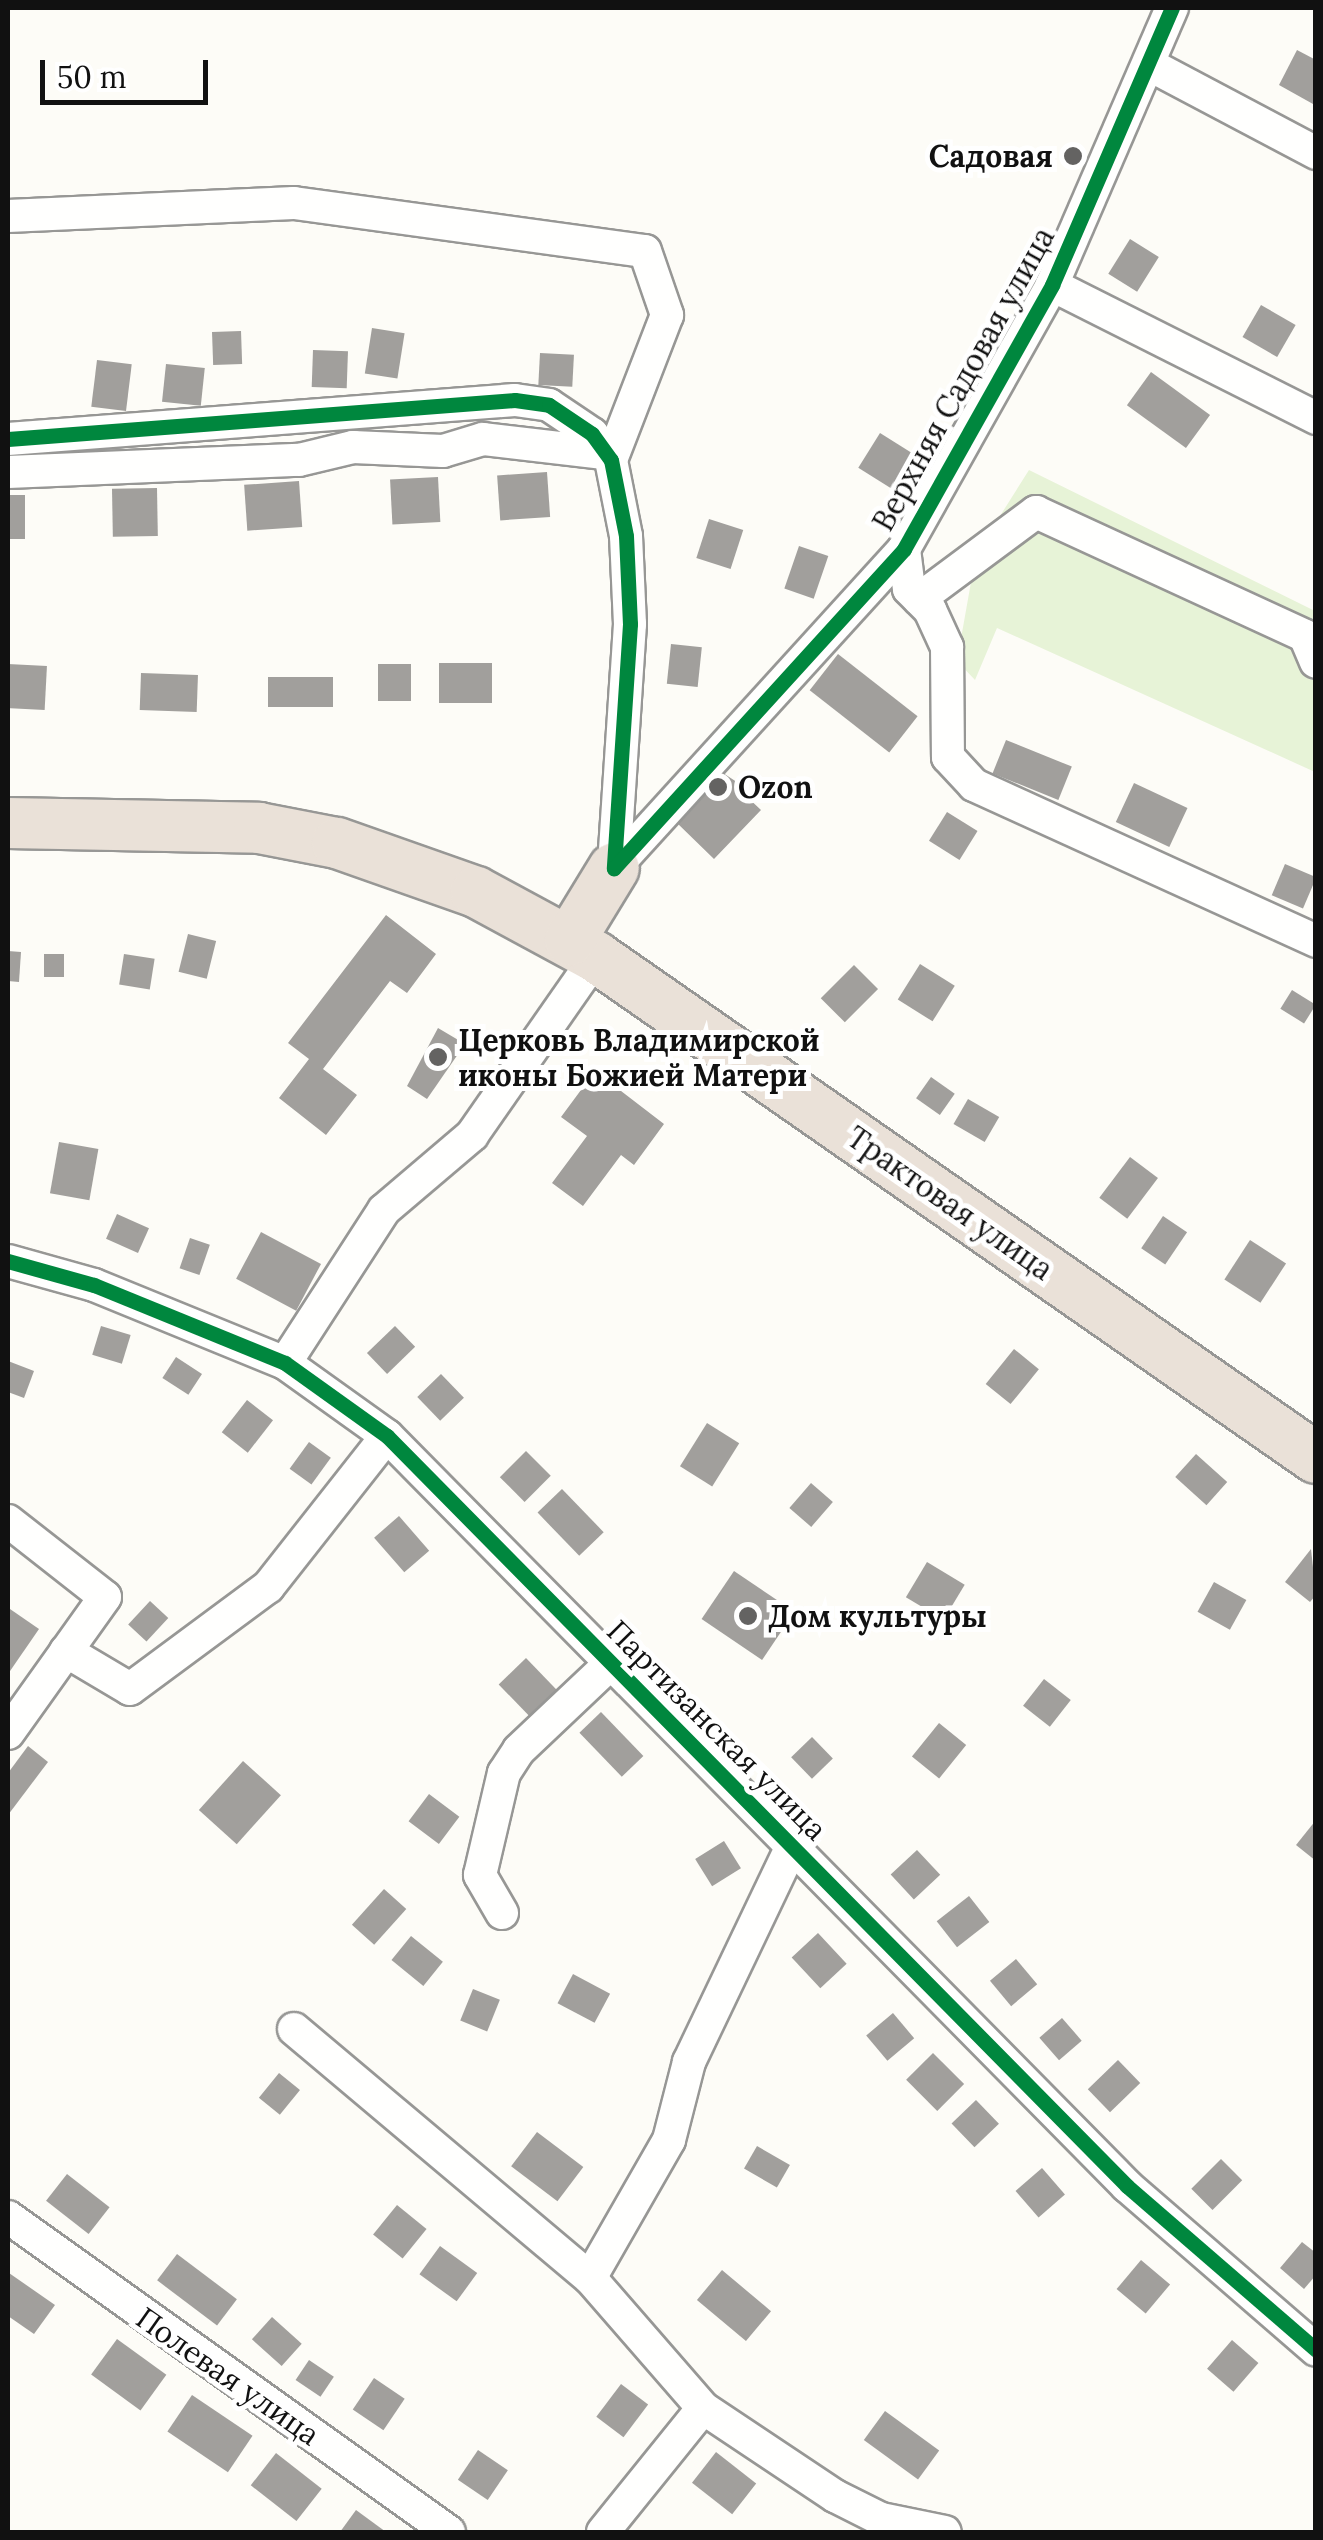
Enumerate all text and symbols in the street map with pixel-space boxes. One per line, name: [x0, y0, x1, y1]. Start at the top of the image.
scale bar: [45, 40, 212, 102]
text: 50 m: [57, 58, 127, 96]
place label: Садовая: [929, 138, 1053, 174]
marker: Садовая: [1062, 145, 1084, 167]
street label: Верхняя Садовая улица: [865, 221, 1061, 537]
place label: Ozon: [738, 769, 813, 805]
marker: Ozon: [707, 776, 729, 798]
place label: Церковь Владимирской иконы Божией Матери: [458, 1022, 819, 1092]
marker: Церковь Владимирской иконы Божией Матери: [427, 1046, 449, 1068]
street label: Трактовая улица: [840, 1119, 1060, 1287]
place label: Дом культуры: [768, 1598, 987, 1634]
marker: Дом культуры: [737, 1605, 759, 1627]
street label: Партизанская улица: [600, 1613, 834, 1847]
street label: Полевая улица: [129, 2299, 327, 2453]

